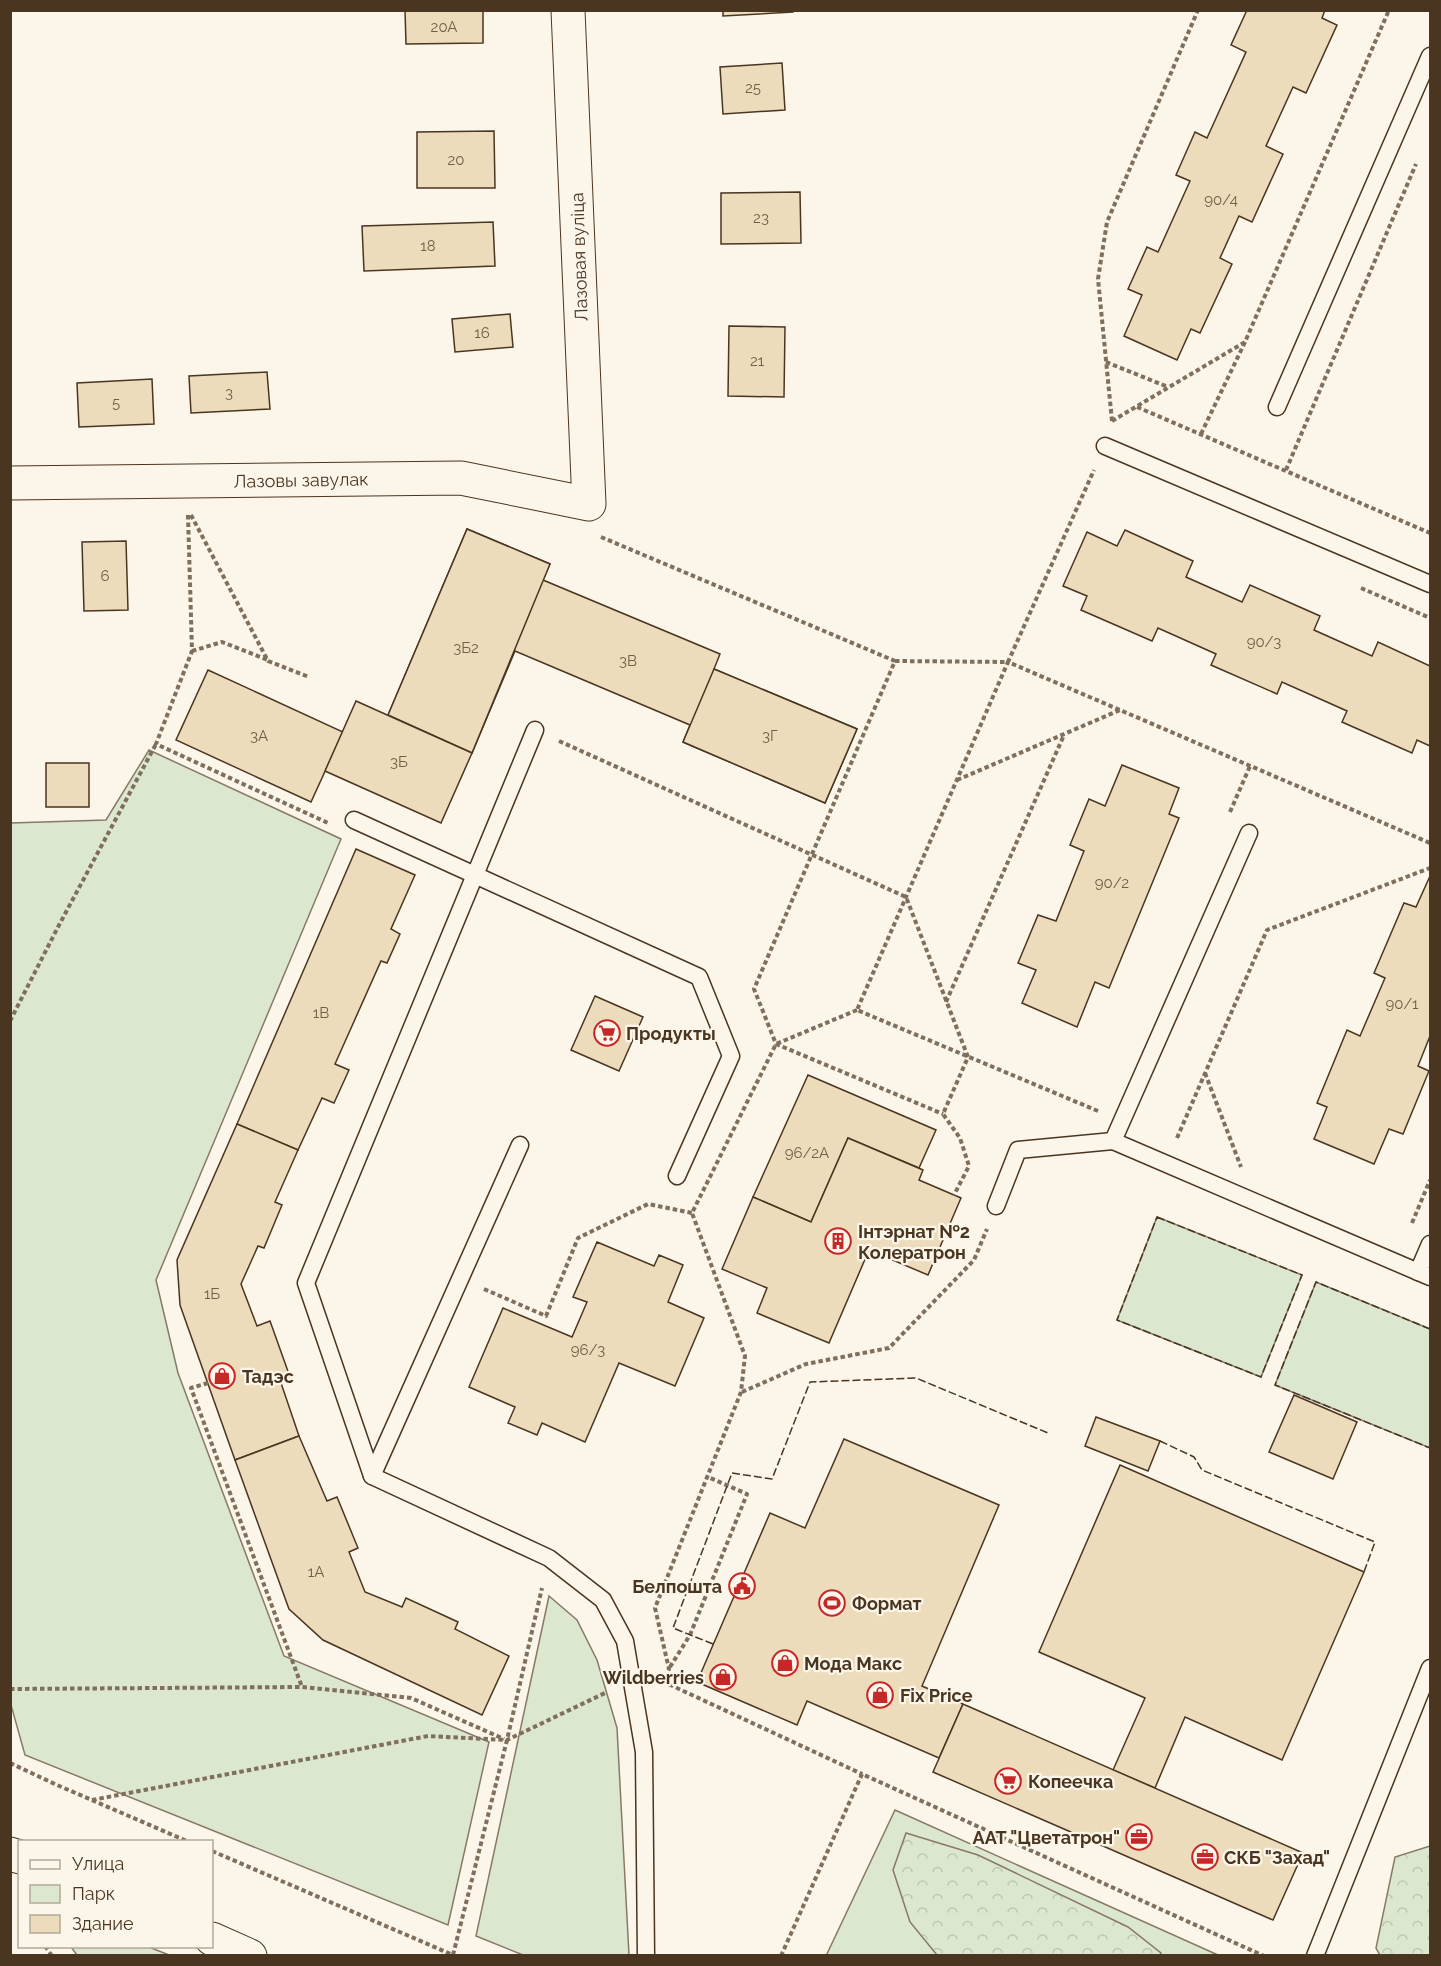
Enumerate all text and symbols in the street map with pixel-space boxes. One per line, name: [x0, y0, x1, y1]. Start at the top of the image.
house number: 20А: [431, 18, 457, 36]
house number: 25: [745, 79, 761, 97]
house number: 20: [448, 151, 465, 169]
house number: 90/4: [1204, 191, 1238, 209]
street label: Лазовая вуліца: [566, 192, 592, 322]
house number: 23: [753, 209, 769, 227]
house number: 18: [420, 237, 436, 255]
house number: 16: [474, 324, 490, 342]
house number: 21: [750, 352, 765, 370]
house number: 3: [225, 384, 233, 402]
house number: 5: [112, 394, 120, 412]
street label: Лазовы завулак: [233, 468, 369, 492]
house number: 6: [100, 567, 110, 585]
house number: 90/3: [1247, 633, 1281, 651]
house number: 3Б2: [453, 639, 479, 657]
house number: 3В: [619, 652, 637, 670]
house number: 3А: [250, 727, 268, 745]
house number: 3Г: [762, 727, 778, 745]
house number: 3Б: [390, 753, 408, 771]
house number: 90/2: [1095, 874, 1129, 892]
house number: 90/1: [1385, 995, 1419, 1013]
house number: 1В: [313, 1004, 329, 1022]
supermarket icon: Продукты: [592, 1018, 622, 1048]
place label: Продукты: [626, 1023, 716, 1044]
house number: 96/2А: [785, 1144, 829, 1162]
place label: Інтэрнат №2 Колератрон: [858, 1221, 970, 1263]
building icon: Інтэрнат №2 Колератрон: [823, 1226, 853, 1256]
house number: 1Б: [204, 1285, 220, 1303]
house number: 96/3: [571, 1341, 605, 1359]
shop icon: Тадэс: [207, 1361, 237, 1391]
place label: Тадэс: [242, 1366, 294, 1387]
house number: 1А: [308, 1563, 324, 1581]
public building icon: Белпошта: [727, 1571, 757, 1601]
place label: Белпошта: [632, 1576, 722, 1597]
sports icon: Формат: [817, 1588, 847, 1618]
place label: Формат: [852, 1593, 922, 1614]
shop icon: Мода Макс: [770, 1648, 800, 1678]
place label: Мода Макс: [804, 1653, 902, 1674]
shop icon: Wildberries: [708, 1662, 738, 1692]
place label: Wildberries: [603, 1667, 704, 1688]
shop icon: Fix Price: [865, 1680, 895, 1710]
place label: Fix Price: [900, 1685, 973, 1706]
supermarket icon: Копеечка: [993, 1766, 1023, 1796]
place label: Копеечка: [1028, 1771, 1113, 1792]
office icon: ААТ "Цветатрон": [1124, 1822, 1154, 1852]
place label: ААТ "Цветатрон": [973, 1827, 1120, 1848]
legend: [18, 1840, 213, 1948]
office icon: СКБ "Захад": [1190, 1842, 1220, 1872]
place label: СКБ "Захад": [1224, 1847, 1330, 1868]
text: Улица: [72, 1853, 124, 1874]
text: Парк: [72, 1883, 115, 1904]
text: Здание: [72, 1913, 134, 1934]

